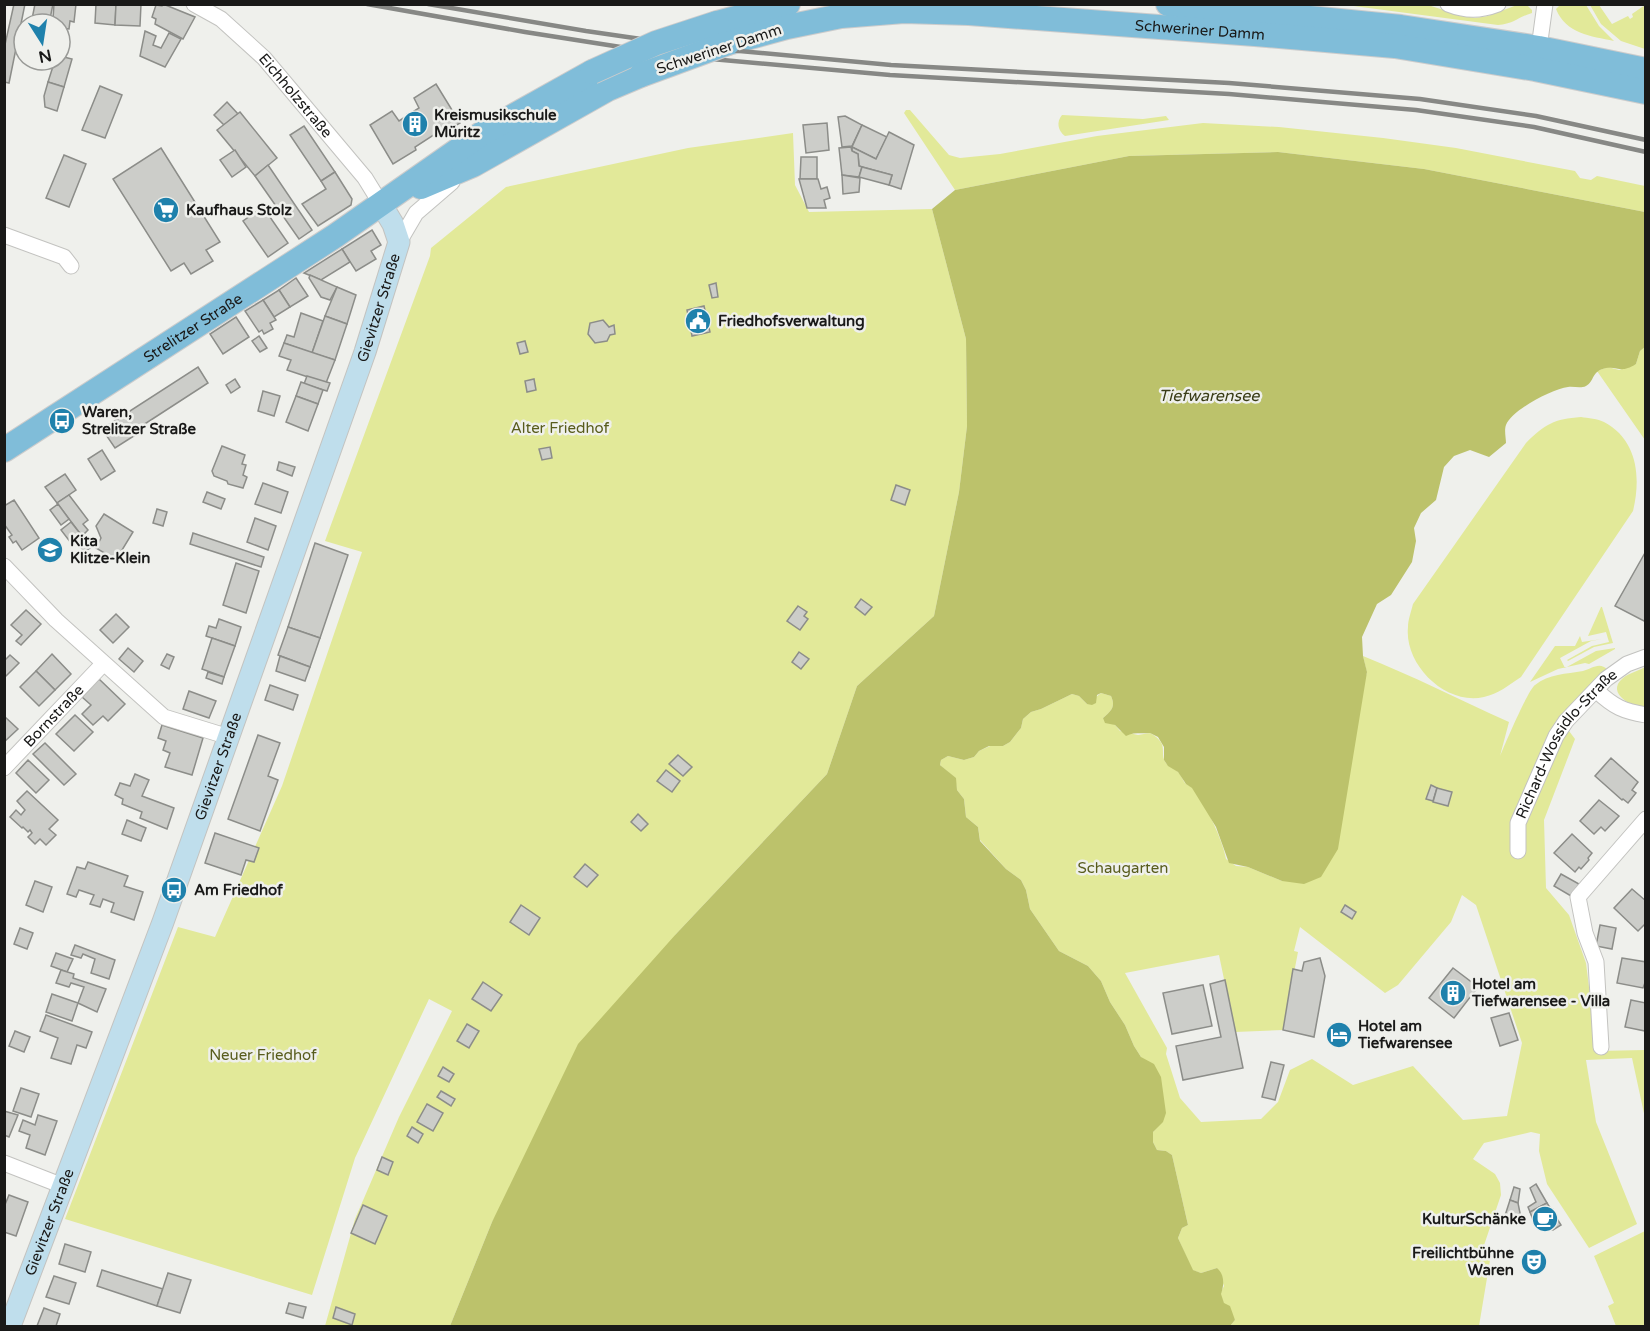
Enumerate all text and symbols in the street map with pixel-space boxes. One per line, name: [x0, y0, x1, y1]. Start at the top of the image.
north arrow: [12, 12, 72, 72]
street label: Schweriner Damm: [1134, 16, 1266, 44]
street label: Schweriner Damm: [654, 20, 784, 78]
text: N: [37, 45, 53, 67]
street label: Eichholzstraße: [255, 50, 336, 141]
place label: Kreismusikschule Müritz: [434, 106, 557, 141]
building icon: Kreismusikschule Müritz: [400, 109, 430, 139]
supermarket icon: Kaufhaus Stolz: [151, 195, 181, 225]
place label: Kaufhaus Stolz: [186, 201, 292, 219]
street label: Gievitzer Straße: [353, 251, 404, 365]
street label: Strelitzer Straße: [140, 289, 246, 366]
public building icon: Friedhofsverwaltung: [683, 306, 713, 336]
place label: Friedhofsverwaltung: [718, 312, 865, 331]
water label: Tiefwarensee: [1159, 386, 1260, 406]
place label: Waren, Strelitzer Straße: [82, 403, 196, 438]
bus stop icon: Waren, Strelitzer Straße: [47, 406, 77, 436]
park label: Alter Friedhof: [511, 419, 610, 437]
place label: Kita Klitze-Klein: [70, 532, 150, 567]
school or university icon: Kita Klitze-Klein: [35, 535, 65, 565]
street label: Richard-Wossidlo-Straße: [1512, 665, 1620, 821]
street label: Bornstraße: [20, 681, 87, 751]
street label: Gievitzer Straße: [191, 710, 245, 823]
park label: Schaugarten: [1078, 859, 1168, 877]
bus stop icon: Am Friedhof: [159, 875, 189, 905]
place label: Am Friedhof: [194, 881, 283, 899]
place label: Hotel am Tiefwarensee - Villa: [1471, 975, 1610, 1010]
building icon: Hotel am Tiefwarensee - Villa: [1438, 978, 1468, 1008]
place label: Hotel am Tiefwarensee: [1357, 1017, 1453, 1052]
hotel icon: Hotel am Tiefwarensee: [1324, 1020, 1354, 1050]
park label: Neuer Friedhof: [209, 1046, 317, 1064]
street label: Gievitzer Straße: [21, 1166, 78, 1278]
cafe icon: KulturSchänke: [1530, 1204, 1560, 1234]
place label: KulturSchänke: [1422, 1210, 1527, 1228]
place label: Freilichtbühne Waren: [1412, 1244, 1514, 1279]
theatre icon: Freilichtbühne Waren: [1519, 1247, 1549, 1277]

